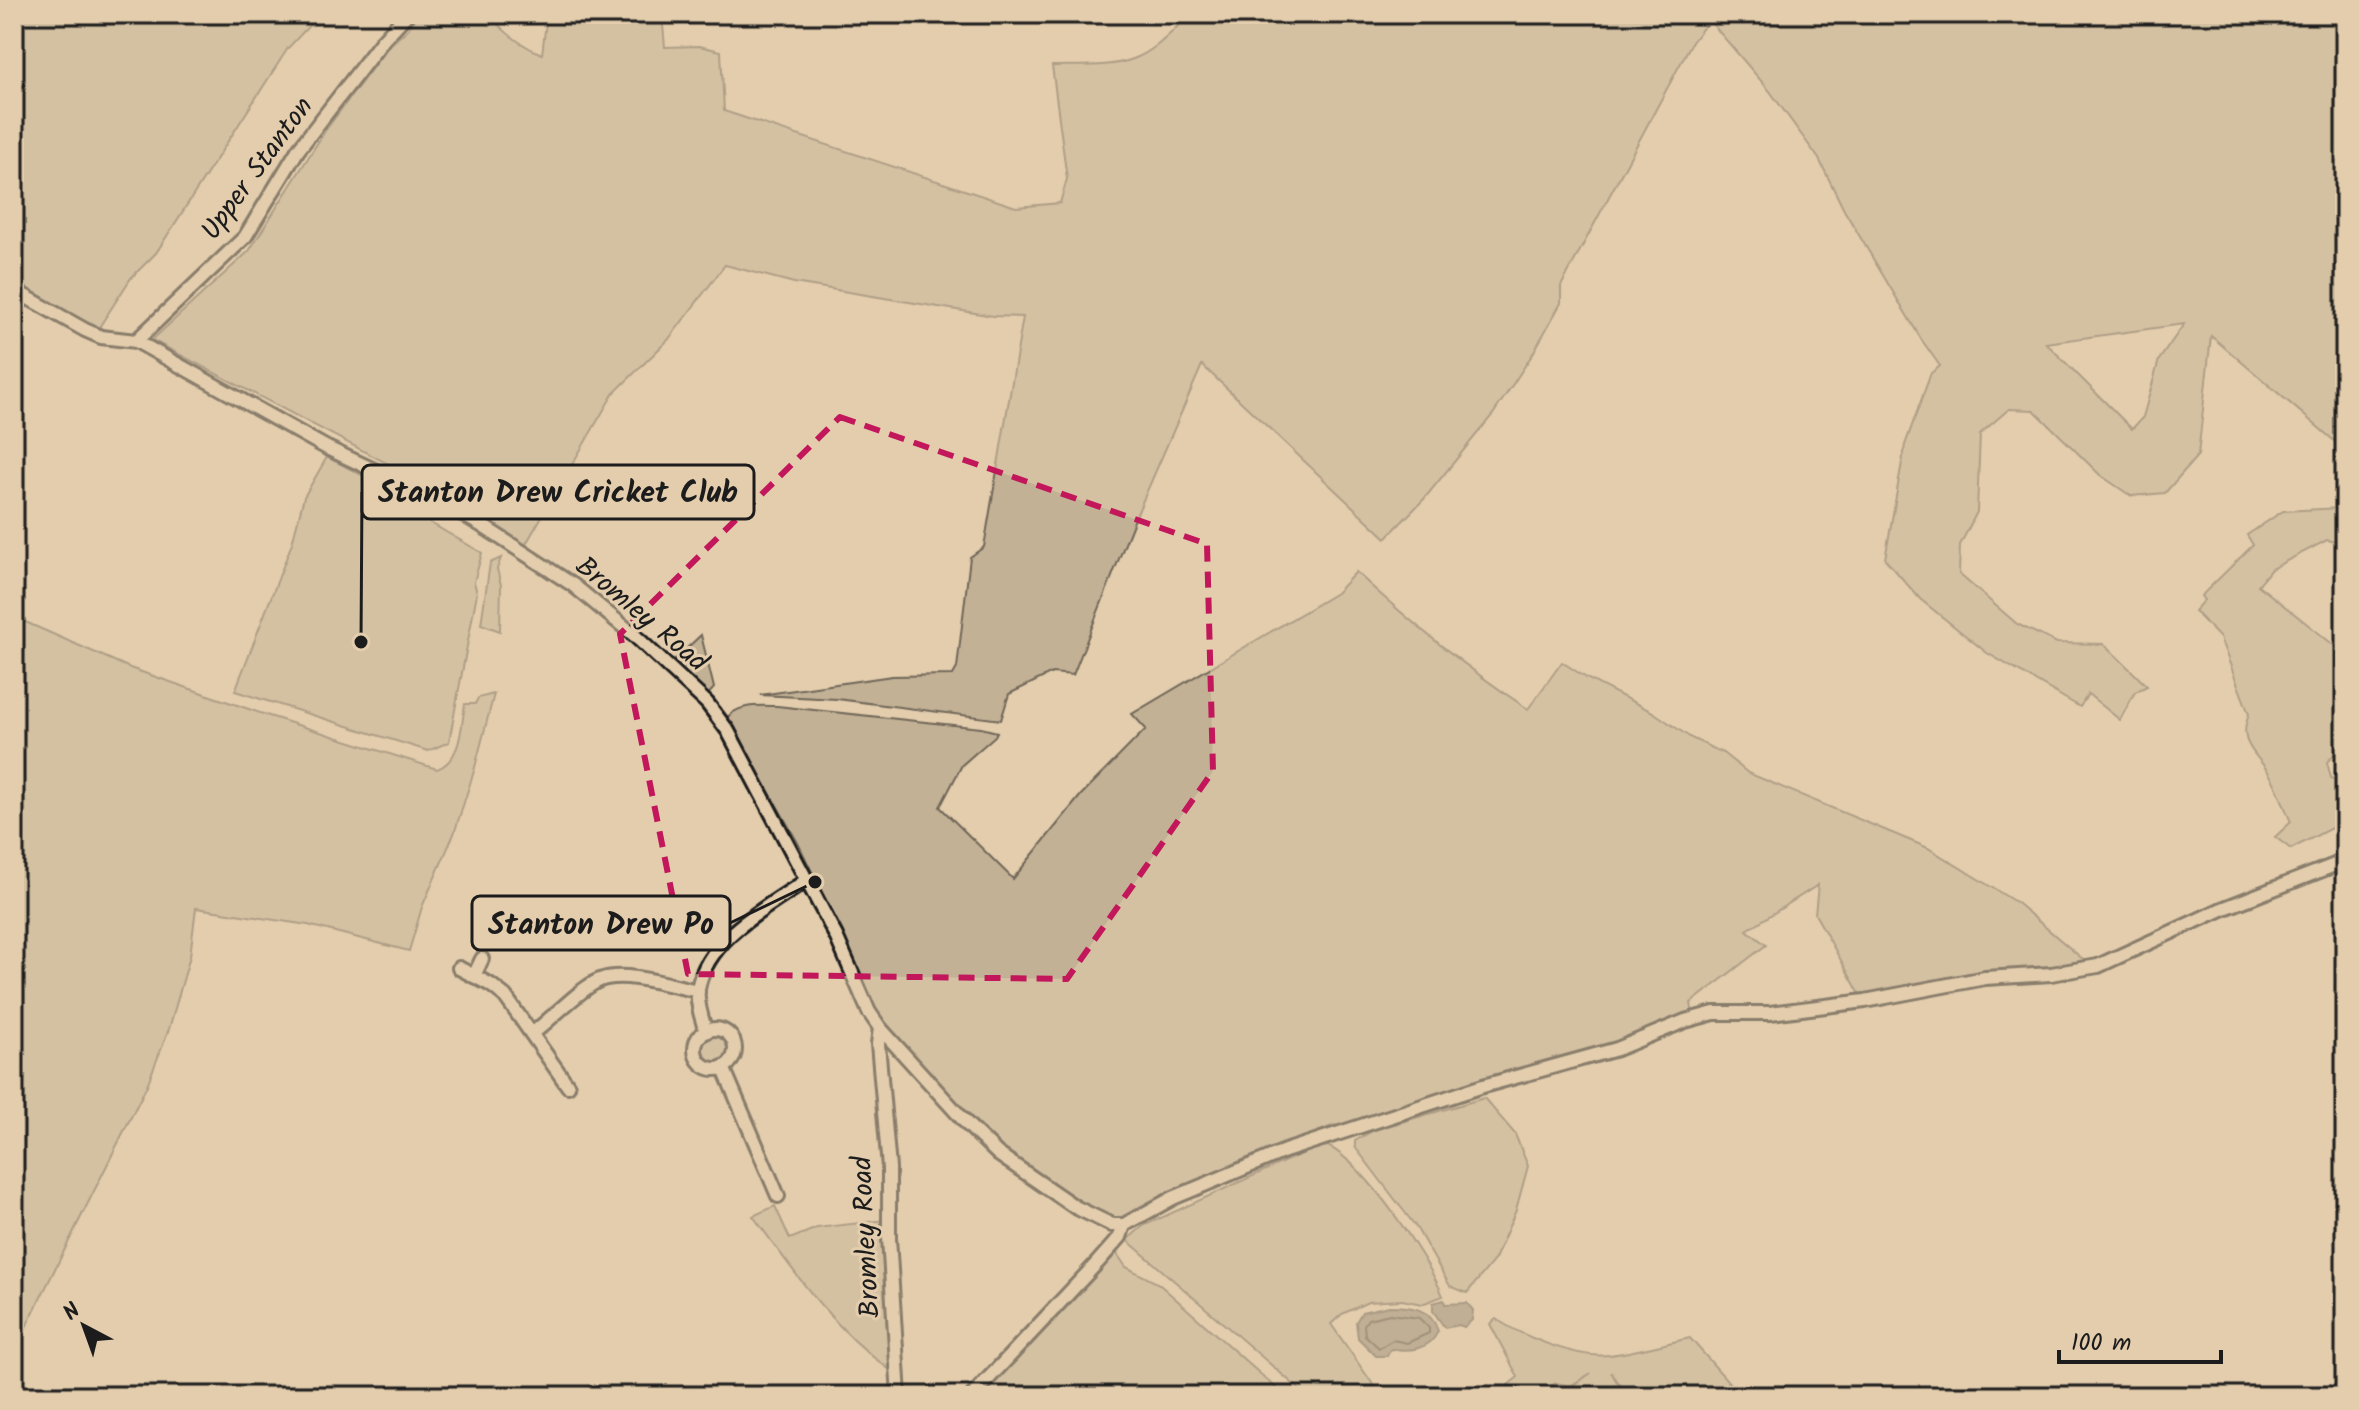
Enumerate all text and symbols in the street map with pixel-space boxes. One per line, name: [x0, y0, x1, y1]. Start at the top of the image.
street label: Upper Stanton: [190, 87, 326, 251]
callout: Stanton Drew Cricket Club: [362, 465, 754, 519]
text: Stanton Drew Cricket Club: [378, 470, 738, 518]
street label: Bromley Road: [564, 546, 718, 685]
callout: Stanton Drew Po: [472, 896, 730, 950]
text: Stanton Drew Po: [488, 902, 714, 950]
street label: Bromley Road: [840, 1154, 894, 1319]
north arrow: [44, 1286, 124, 1366]
text: N: [56, 1295, 89, 1331]
scale bar: [2059, 1314, 2221, 1364]
text: 100 m: [2071, 1324, 2131, 1363]

